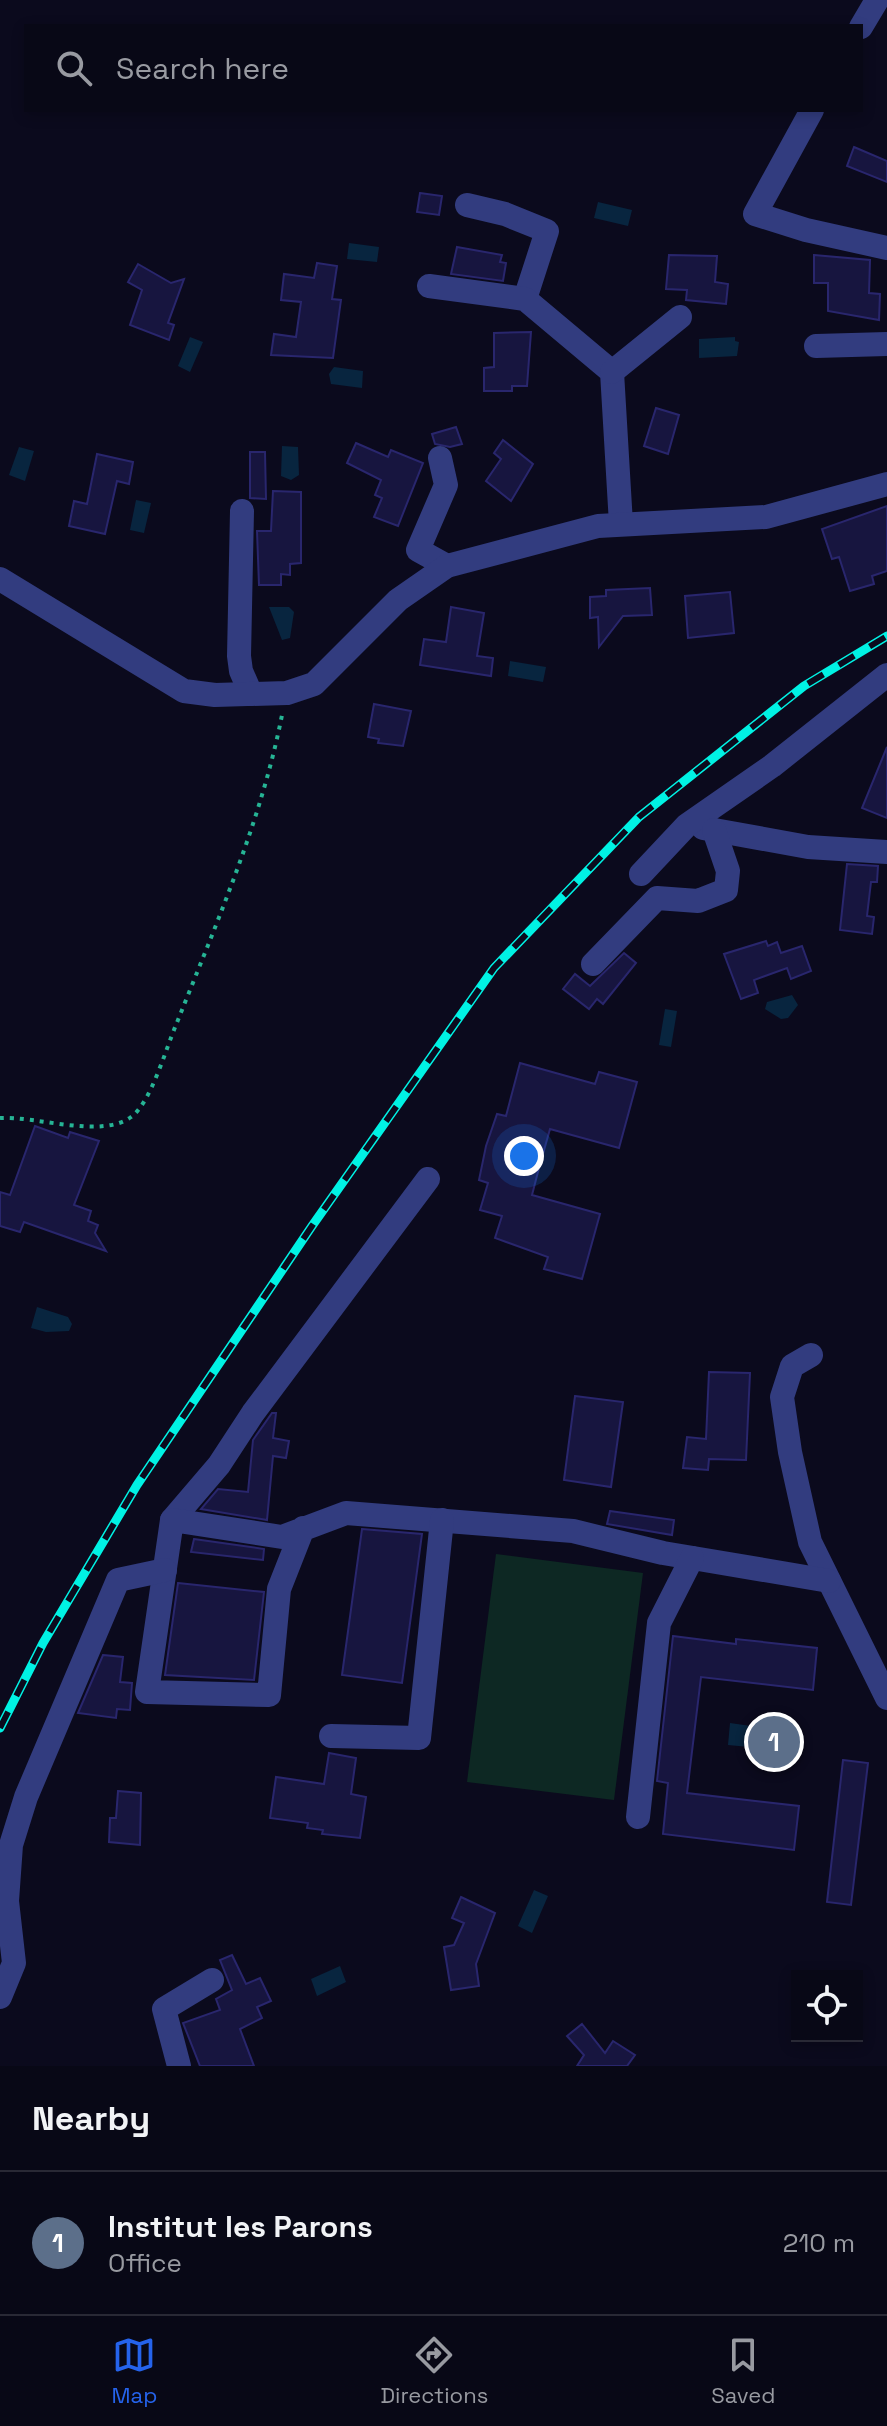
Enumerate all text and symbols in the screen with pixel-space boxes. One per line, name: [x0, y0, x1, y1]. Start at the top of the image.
search box: [24, 24, 863, 112]
icon: search: [52, 46, 96, 90]
text: Search here: [116, 49, 289, 88]
your location: [504, 1136, 544, 1176]
pin: 1: [748, 1712, 800, 1772]
map controls: [791, 1970, 863, 2042]
button: locate: [791, 1970, 863, 2042]
text: Nearby: [32, 2097, 150, 2140]
text: Institut les Parons: [108, 2207, 373, 2246]
text: 1: [52, 2226, 64, 2260]
text: 210 m: [783, 2226, 855, 2260]
text: Office: [108, 2246, 182, 2280]
tab: Map: [112, 2333, 157, 2409]
tab: Directions: [380, 2333, 488, 2409]
tab: Saved: [711, 2333, 775, 2409]

